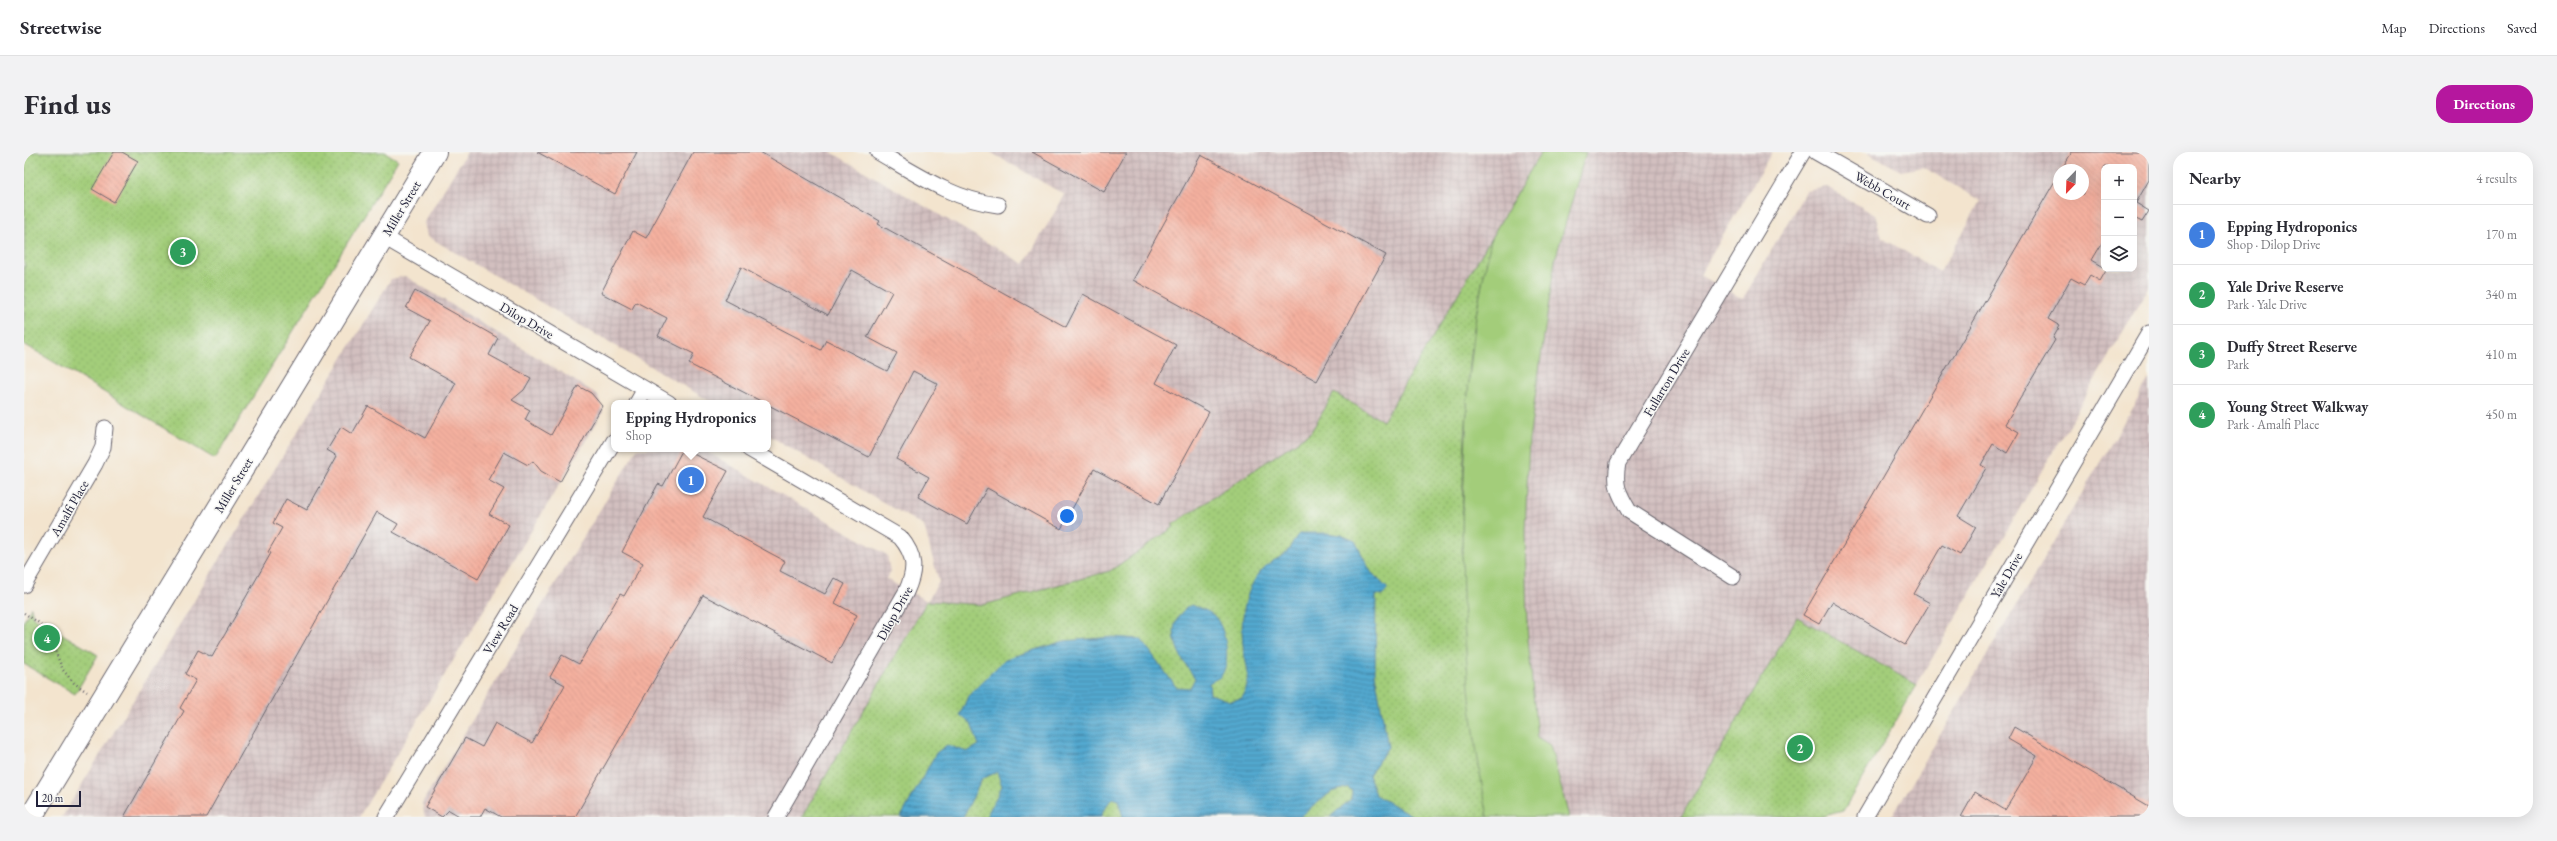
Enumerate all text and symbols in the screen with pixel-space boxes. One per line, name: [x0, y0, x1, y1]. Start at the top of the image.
text: Streetwise: [20, 15, 102, 40]
text: Map: [2381, 19, 2407, 37]
text: Directions: [2429, 19, 2485, 37]
text: Saved: [2507, 19, 2537, 37]
button: Directions: [2436, 85, 2533, 123]
text: Find us: [24, 86, 111, 122]
north arrow: [2053, 164, 2089, 200]
map controls: [2101, 164, 2137, 272]
button: +: [2101, 164, 2137, 200]
street label: Webb Court: [1851, 167, 1914, 213]
text: Nearby: [2189, 167, 2241, 189]
text: 4 results: [2476, 170, 2517, 187]
street label: Miller Street: [378, 177, 425, 239]
button: −: [2101, 200, 2137, 236]
text: Epping Hydroponics: [2227, 217, 2357, 236]
text: 1: [2199, 226, 2205, 243]
text: 170 m: [2486, 226, 2517, 243]
button: layers: [2101, 236, 2137, 272]
text: Shop · Dilop Drive: [2227, 236, 2320, 253]
pin: 3: [170, 237, 196, 267]
text: Yale Drive Reserve: [2227, 277, 2344, 296]
text: 2: [2199, 286, 2205, 303]
text: 340 m: [2486, 286, 2517, 303]
text: Park · Yale Drive: [2227, 296, 2307, 313]
street label: Dilop Drive: [497, 298, 557, 343]
text: Duffy Street Reserve: [2227, 337, 2357, 356]
street label: Fullarton Drive: [1639, 345, 1694, 420]
text: 3: [2199, 346, 2205, 363]
text: 410 m: [2486, 346, 2517, 363]
text: Park: [2227, 356, 2249, 373]
text: Young Street Walkway: [2227, 397, 2368, 416]
popup: [611, 400, 771, 452]
text: 4: [2199, 406, 2205, 423]
text: 450 m: [2486, 406, 2517, 423]
text: Epping Hydroponics: [626, 408, 756, 427]
text: Park · Amalfi Place: [2227, 416, 2319, 433]
text: Shop: [626, 427, 652, 444]
street label: Miller Street: [210, 454, 257, 516]
pin: 1: [678, 465, 704, 495]
street label: Amalfi Place: [46, 477, 92, 540]
your location: [1057, 506, 1077, 526]
street label: Yale Drive: [1987, 549, 2026, 601]
street label: Dilop Drive: [873, 583, 916, 643]
street label: View Road: [479, 601, 522, 657]
pin: 4: [34, 623, 60, 653]
pin: 2: [1787, 733, 1813, 763]
scale bar: [36, 789, 81, 808]
text: 20 m: [42, 791, 63, 805]

